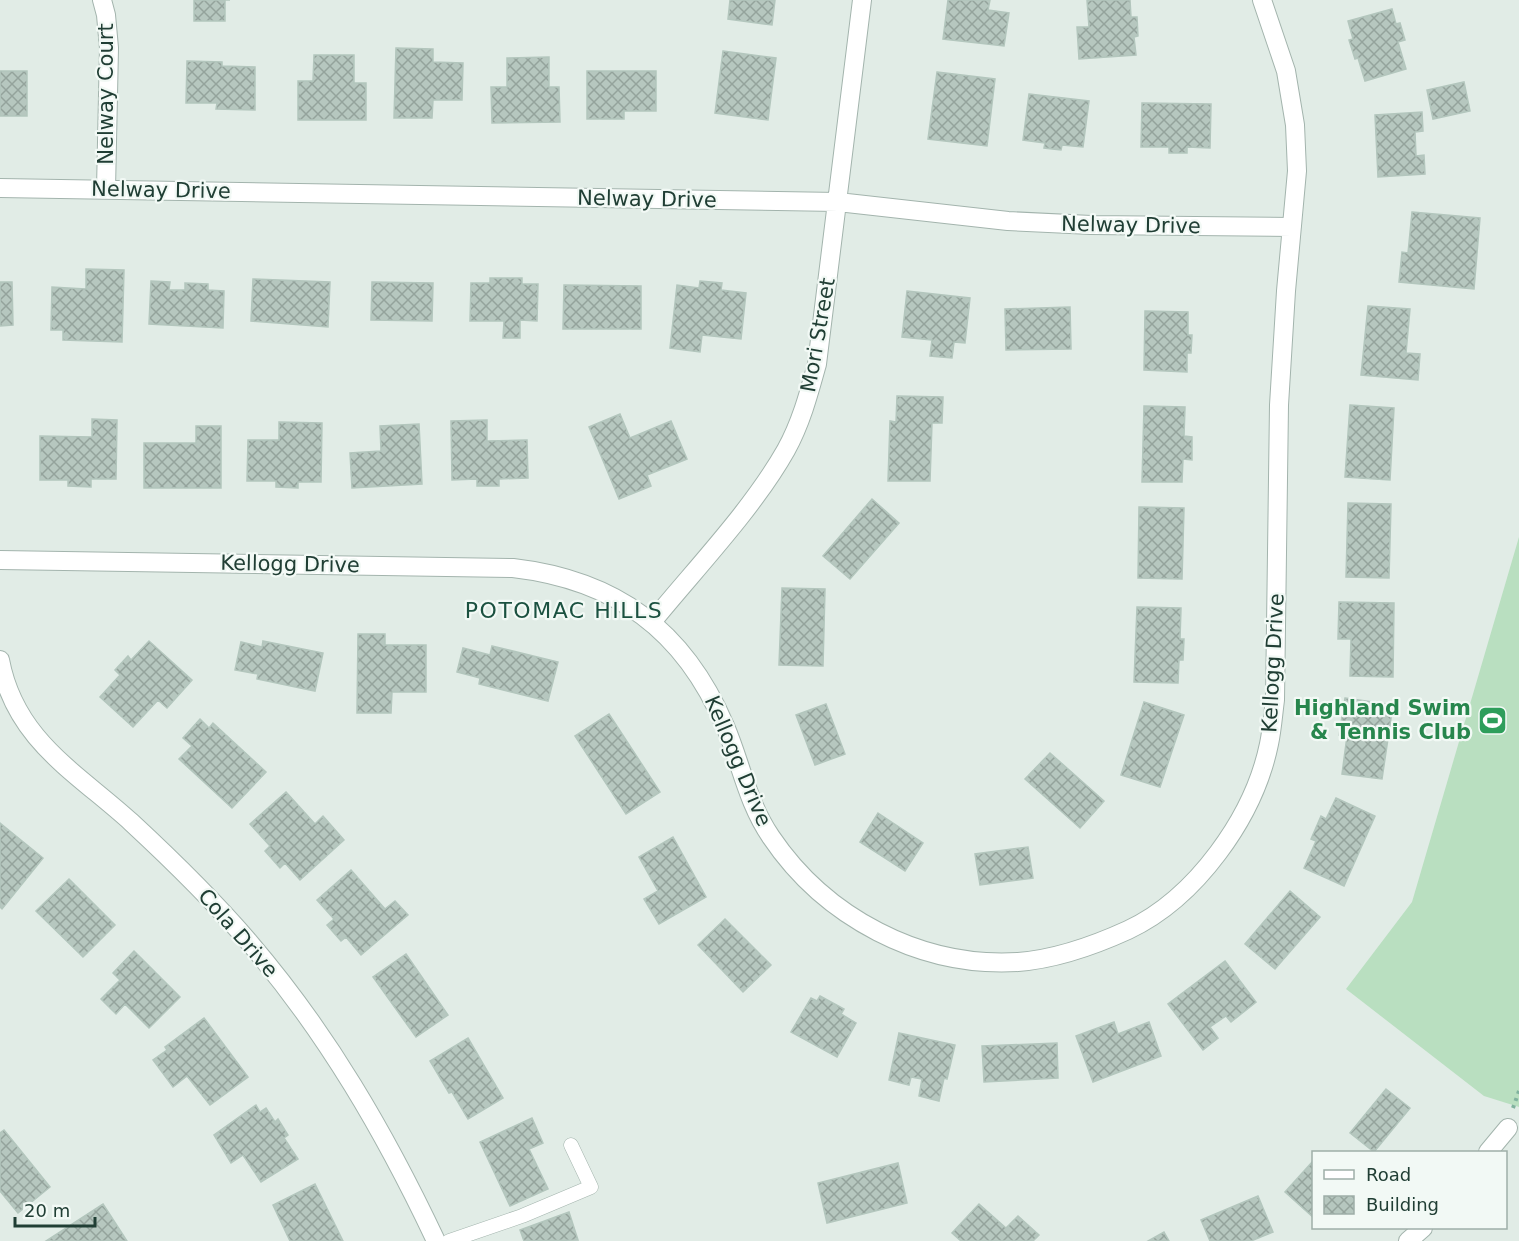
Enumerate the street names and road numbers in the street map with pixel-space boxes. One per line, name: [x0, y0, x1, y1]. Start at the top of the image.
street label: Nelway Court: [94, 23, 118, 165]
street label: Nelway Drive: [91, 177, 231, 203]
street label: Nelway Drive: [577, 186, 717, 212]
street label: Nelway Drive: [1061, 212, 1201, 238]
street label: Mori Street: [796, 276, 840, 394]
street label: Kellogg Drive: [220, 551, 360, 577]
street label: Kellogg Drive: [1257, 593, 1289, 733]
street label: Kellogg Drive: [700, 692, 776, 830]
street label: Cola Drive: [193, 884, 283, 982]

